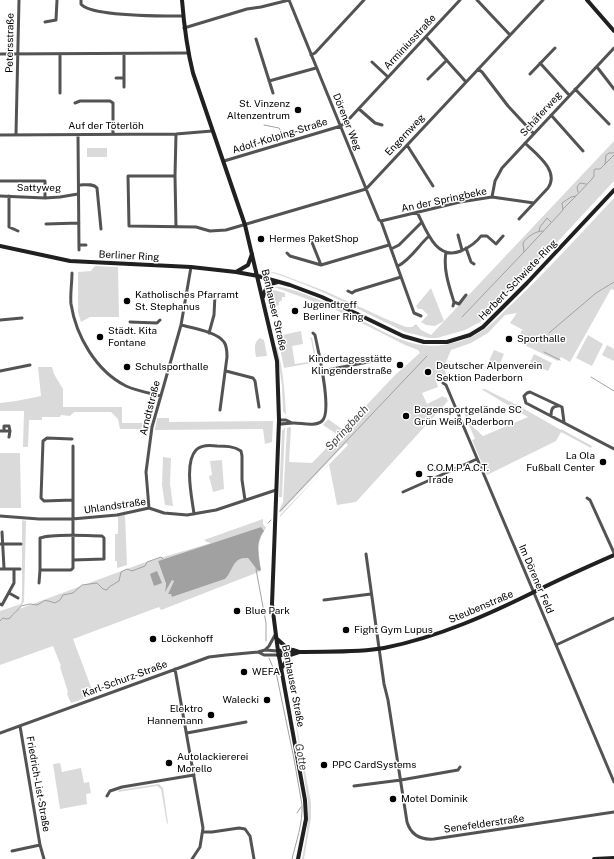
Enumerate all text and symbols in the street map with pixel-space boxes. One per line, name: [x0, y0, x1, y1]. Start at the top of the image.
street label: Arminiusstraße: [381, 12, 439, 72]
street label: Petersstraße: [3, 13, 17, 73]
street label: Schäferweg: [518, 89, 564, 139]
street label: Dörener Weg: [330, 92, 364, 152]
place label: St. Vinzenz Altenzentrum: [227, 98, 290, 122]
marker: St. Vinzenz Altenzentrum: [293, 105, 303, 115]
street label: Engernweg: [383, 112, 427, 158]
street label: Adolf-Kolping-Straße: [231, 116, 329, 156]
street label: Auf der Töterlöh: [68, 120, 144, 132]
street label: Sattyweg: [17, 182, 61, 194]
street label: An der Springbeke: [400, 185, 488, 215]
place label: Hermes PaketShop: [269, 233, 359, 245]
marker: Hermes PaketShop: [256, 234, 266, 244]
street label: Herbert-Schwiete-Ring: [476, 237, 560, 323]
street label: Berliner Ring: [98, 248, 160, 264]
street label: Benhauser Straße: [259, 268, 289, 352]
place label: Katholisches Pfarramt St. Stephanus: [135, 289, 239, 312]
marker: Katholisches Pfarramt St. Stephanus: [122, 296, 132, 306]
place label: Jugendtreff Berliner Ring: [303, 299, 364, 322]
marker: Jugendtreff Berliner Ring: [290, 306, 300, 316]
place label: Städt. Kita Fontane: [108, 325, 157, 348]
marker: Städt. Kita Fontane: [95, 332, 105, 342]
place label: Sporthalle: [517, 333, 566, 345]
marker: Sporthalle: [504, 334, 514, 344]
place label: Kindertagesstätte Klingenderstraße: [308, 353, 392, 376]
marker: Kindertagesstätte Klingenderstraße: [395, 360, 405, 370]
place label: Deutscher Alpenverein Sektion Paderborn: [436, 360, 542, 384]
place label: Schulsporthalle: [135, 361, 209, 373]
marker: Schulsporthalle: [122, 362, 132, 372]
marker: Deutscher Alpenverein Sektion Paderborn: [423, 367, 433, 377]
street label: Arndtstraße: [137, 379, 163, 437]
water label: Springbach: [323, 403, 371, 453]
place label: Bogensportgelände SC Grün Weiß Paderborn: [414, 404, 522, 428]
marker: Bogensportgelände SC Grün Weiß Paderborn: [401, 411, 411, 421]
place label: La Ola Fußball Center: [526, 450, 595, 474]
marker: La Ola Fußball Center: [598, 457, 608, 467]
place label: C.O.M.P.A.C.T. Trade: [427, 462, 489, 486]
marker: C.O.M.P.A.C.T. Trade: [414, 469, 424, 479]
street label: Uhlandstraße: [83, 496, 147, 516]
street label: Im Dörener Feld: [516, 543, 556, 615]
street label: Steubenstraße: [447, 588, 515, 626]
place label: Blue Park: [245, 605, 290, 617]
marker: Blue Park: [232, 606, 242, 616]
place label: Fight Gym Lupus: [354, 624, 433, 636]
marker: Fight Gym Lupus: [341, 625, 351, 635]
place label: Löckenhoff: [161, 633, 213, 645]
marker: Löckenhoff: [148, 634, 158, 644]
street label: Benhauser Straße: [279, 644, 307, 728]
street label: Karl-Schurz-Straße: [81, 658, 169, 700]
place label: WEFA: [252, 666, 280, 678]
marker: WEFA: [239, 667, 249, 677]
place label: Walecki: [222, 694, 259, 706]
marker: Walecki: [262, 695, 272, 705]
place label: Elektro Hannemann: [147, 703, 203, 726]
marker: Elektro Hannemann: [206, 710, 216, 720]
street label: Friedrich-List-Straße: [24, 735, 52, 833]
water label: Gotte: [292, 742, 310, 772]
place label: Autolackiererei Morello: [177, 751, 248, 774]
marker: Autolackiererei Morello: [164, 758, 174, 768]
place label: PPC CardSystems: [332, 759, 416, 771]
marker: PPC CardSystems: [319, 760, 329, 770]
place label: Motel Dominik: [401, 793, 468, 805]
marker: Motel Dominik: [388, 794, 398, 804]
street label: Senefelderstraße: [443, 812, 525, 836]

